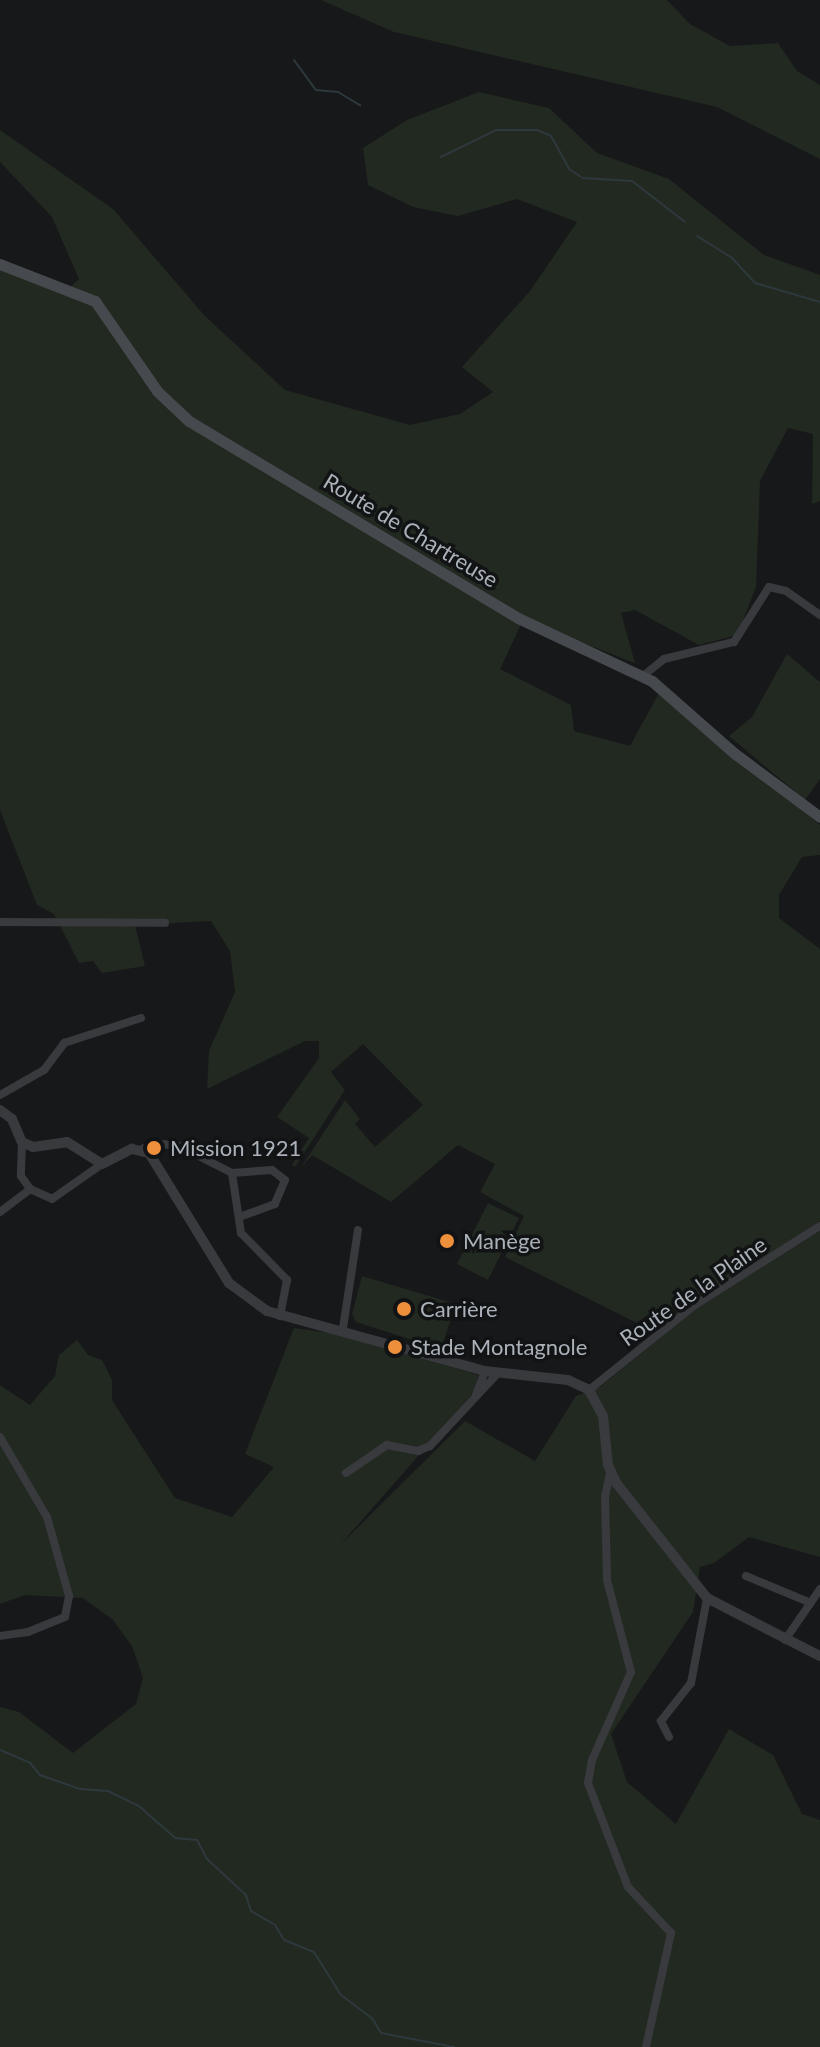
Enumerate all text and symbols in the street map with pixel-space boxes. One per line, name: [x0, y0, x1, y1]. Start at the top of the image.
street label: Route de Chartreuse: [319, 467, 503, 593]
place label: Mission 1921: [170, 1135, 301, 1161]
marker: Mission 1921: [145, 1139, 163, 1157]
place label: Manège: [463, 1228, 541, 1254]
street label: Route de la Plaine: [615, 1231, 771, 1351]
marker: Manège: [438, 1232, 456, 1250]
place label: Carrière: [420, 1296, 498, 1322]
marker: Carrière: [395, 1300, 413, 1318]
place label: Stade Montagnole: [411, 1334, 587, 1360]
marker: Stade Montagnole: [386, 1338, 404, 1356]

